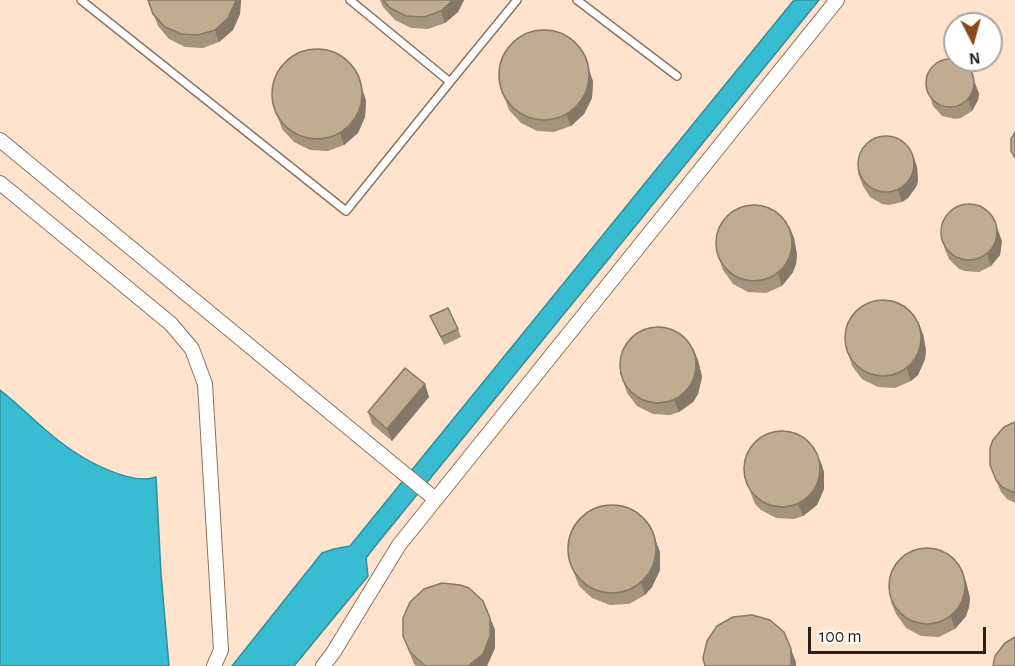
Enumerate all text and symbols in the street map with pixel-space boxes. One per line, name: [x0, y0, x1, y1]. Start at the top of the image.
north arrow: [943, 12, 1003, 72]
text: N: [968, 49, 981, 66]
scale bar: [811, 615, 990, 653]
text: 100 m: [819, 628, 862, 646]

